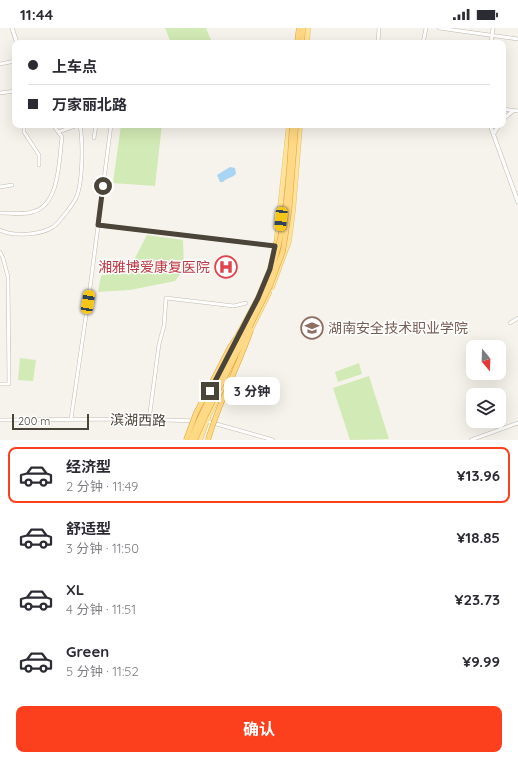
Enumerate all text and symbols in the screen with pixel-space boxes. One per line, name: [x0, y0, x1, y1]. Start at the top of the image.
text: 11:44: [20, 5, 53, 24]
text: 上车点: [52, 57, 97, 76]
text: 万家丽北路: [52, 95, 127, 114]
route start: [94, 177, 112, 195]
car: [274, 206, 288, 232]
hospital icon: 湘雅博爱康复医院: [213, 254, 239, 280]
place label: 湘雅博爱康复医院: [98, 258, 210, 276]
car: [80, 289, 96, 315]
school or university icon: 湖南安全技术职业学院: [299, 315, 325, 341]
place label: 湖南安全技术职业学院: [328, 319, 468, 337]
north arrow: [466, 340, 506, 380]
map controls: [466, 340, 506, 428]
callout: 3 分钟: [224, 377, 280, 405]
route end: [201, 382, 219, 400]
text: 3 分钟: [234, 383, 270, 399]
button: layers: [466, 388, 506, 428]
street label: 滨湖西路: [110, 411, 166, 429]
scale bar: [12, 412, 89, 431]
text: 200 m: [18, 414, 50, 428]
icon: car: [18, 457, 54, 493]
text: 经济型: [66, 457, 111, 476]
text: ¥13.96: [457, 466, 500, 485]
text: 2 分钟 · 11:49: [66, 478, 138, 494]
icon: car: [18, 519, 54, 555]
text: 舒适型: [66, 519, 111, 538]
text: ¥18.85: [456, 528, 500, 547]
text: 3 分钟 · 11:50: [66, 540, 139, 556]
text: XL: [66, 580, 84, 599]
icon: car: [18, 581, 54, 617]
text: ¥23.73: [454, 590, 500, 609]
text: 4 分钟 · 11:51: [66, 601, 136, 617]
text: Green: [66, 642, 109, 661]
icon: car: [18, 643, 54, 679]
text: ¥9.99: [462, 652, 500, 671]
text: 5 分钟 · 11:52: [66, 663, 139, 679]
button: 确认: [16, 706, 502, 752]

